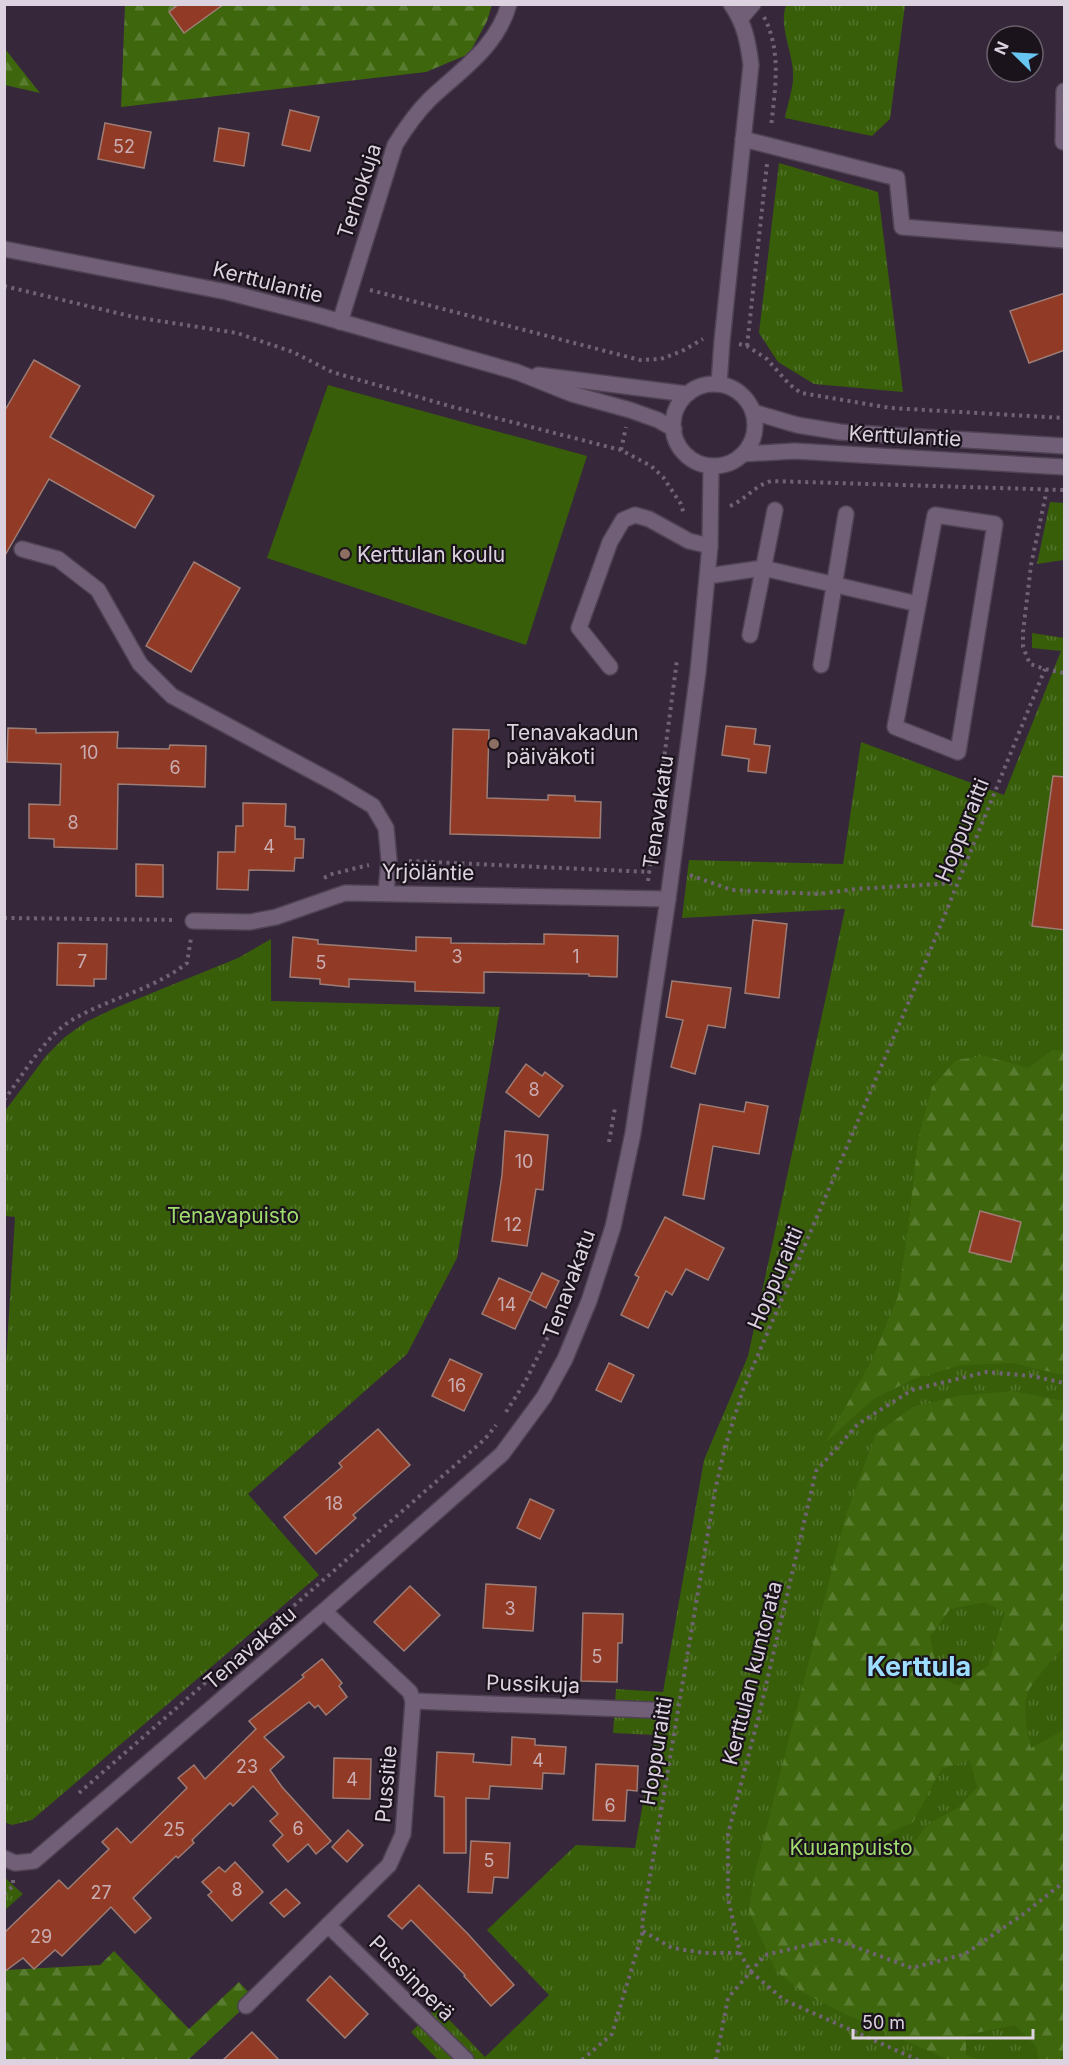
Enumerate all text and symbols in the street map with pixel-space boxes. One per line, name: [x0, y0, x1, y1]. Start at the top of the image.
north arrow: [985, 24, 1045, 84]
text: N: [990, 38, 1013, 58]
house number: 52: [113, 136, 135, 157]
street label: Terhokuja: [332, 140, 386, 242]
street label: Kerttulantie: [210, 256, 326, 308]
street label: Kerttulantie: [848, 421, 962, 451]
place label: Kerttulan koulu: [357, 542, 505, 567]
marker: Kerttulan koulu: [338, 547, 352, 561]
place label: Tenavakadun päiväkoti: [506, 720, 639, 769]
marker: Tenavakadun päiväkoti: [487, 737, 501, 751]
house number: 10: [80, 742, 98, 763]
street label: Tenavakatu: [638, 754, 678, 870]
house number: 6: [169, 757, 181, 778]
street label: Hoppuraitti: [930, 775, 994, 885]
house number: 8: [67, 812, 79, 833]
house number: 4: [263, 836, 275, 857]
street label: Yrjöläntie: [381, 859, 475, 885]
house number: 3: [451, 946, 463, 967]
house number: 1: [572, 946, 580, 967]
house number: 7: [77, 951, 87, 972]
house number: 5: [316, 952, 326, 973]
house number: 8: [528, 1079, 540, 1100]
house number: 10: [515, 1151, 533, 1172]
park label: Tenavapuisto: [167, 1203, 299, 1228]
house number: 12: [504, 1214, 522, 1235]
street label: Hoppuraitti: [742, 1223, 808, 1333]
street label: Tenavakatu: [538, 1226, 600, 1342]
house number: 14: [498, 1294, 516, 1315]
house number: 16: [448, 1375, 466, 1396]
house number: 18: [325, 1493, 343, 1514]
street label: Kerttulan kuntorata: [717, 1578, 787, 1768]
house number: 3: [504, 1598, 516, 1619]
street label: Tenavakatu: [199, 1601, 301, 1695]
house number: 5: [592, 1646, 602, 1667]
district label: Kerttula: [867, 1650, 971, 1683]
street label: Pussikuja: [486, 1670, 580, 1698]
street label: Hoppuraitti: [635, 1695, 677, 1807]
street label: Pussitie: [370, 1744, 402, 1824]
house number: 4: [532, 1750, 544, 1771]
house number: 23: [236, 1756, 258, 1777]
house number: 4: [346, 1769, 358, 1790]
house number: 6: [604, 1795, 616, 1816]
house number: 6: [292, 1818, 304, 1839]
house number: 25: [163, 1819, 185, 1840]
park label: Kuuanpuisto: [789, 1835, 913, 1860]
house number: 5: [484, 1850, 494, 1871]
house number: 8: [231, 1879, 243, 1900]
house number: 27: [90, 1882, 112, 1903]
house number: 29: [30, 1926, 52, 1947]
street label: Pussinperä: [364, 1930, 460, 2026]
scale bar: [853, 2002, 1033, 2040]
text: 50 m: [862, 2012, 905, 2033]

